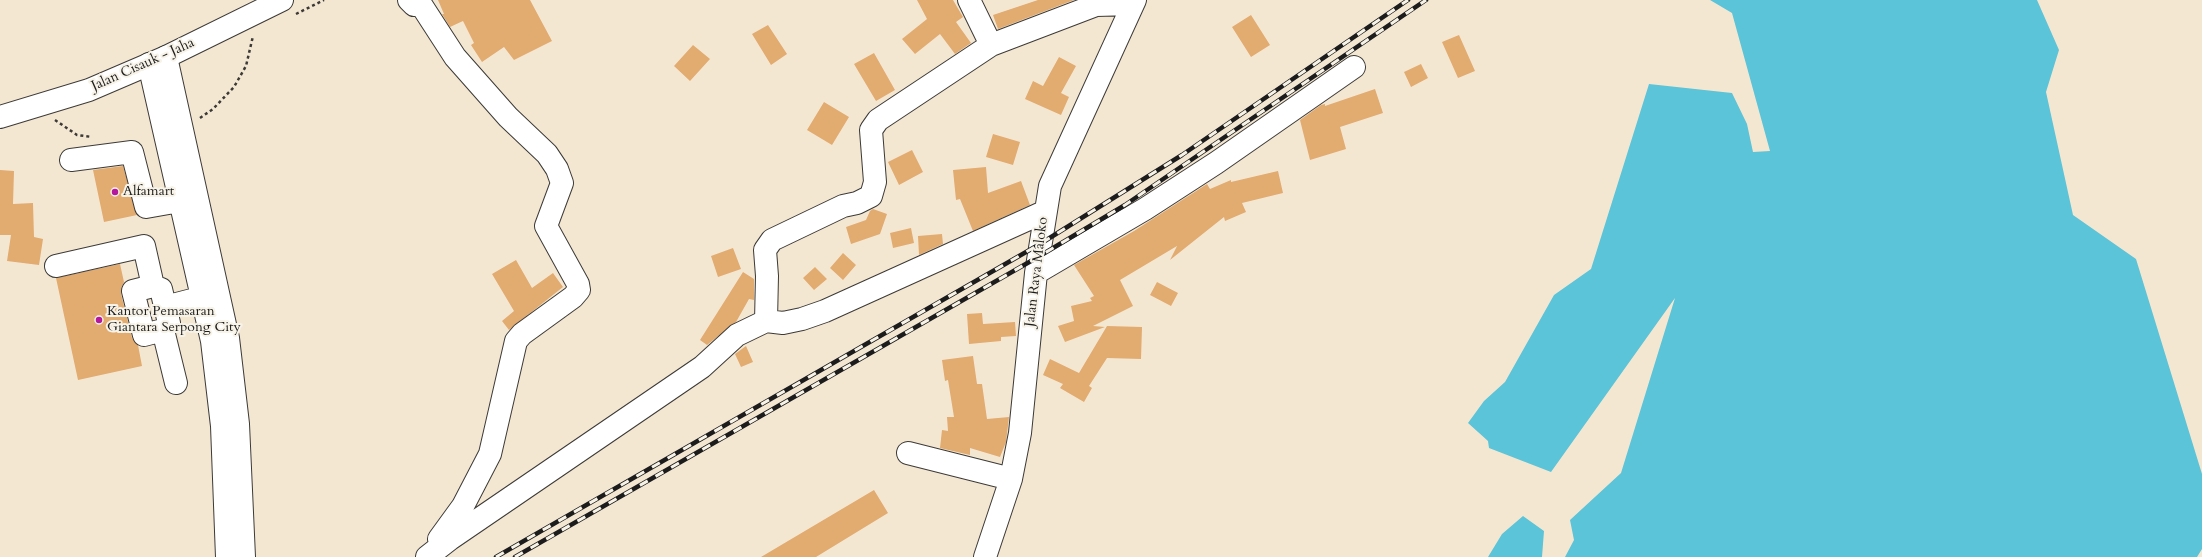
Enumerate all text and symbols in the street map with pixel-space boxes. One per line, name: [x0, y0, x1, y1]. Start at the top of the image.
street label: Jalan Cisauk - Jaha: [89, 35, 197, 95]
place label: Alfamart: [123, 184, 174, 200]
marker: Alfamart: [110, 187, 120, 197]
street label: Jalan Raya Maloko: [1022, 216, 1052, 328]
place label: Kantor Pemasaran Giantara Serpong City: [107, 304, 241, 336]
marker: Kantor Pemasaran Giantara Serpong City: [94, 315, 104, 325]

